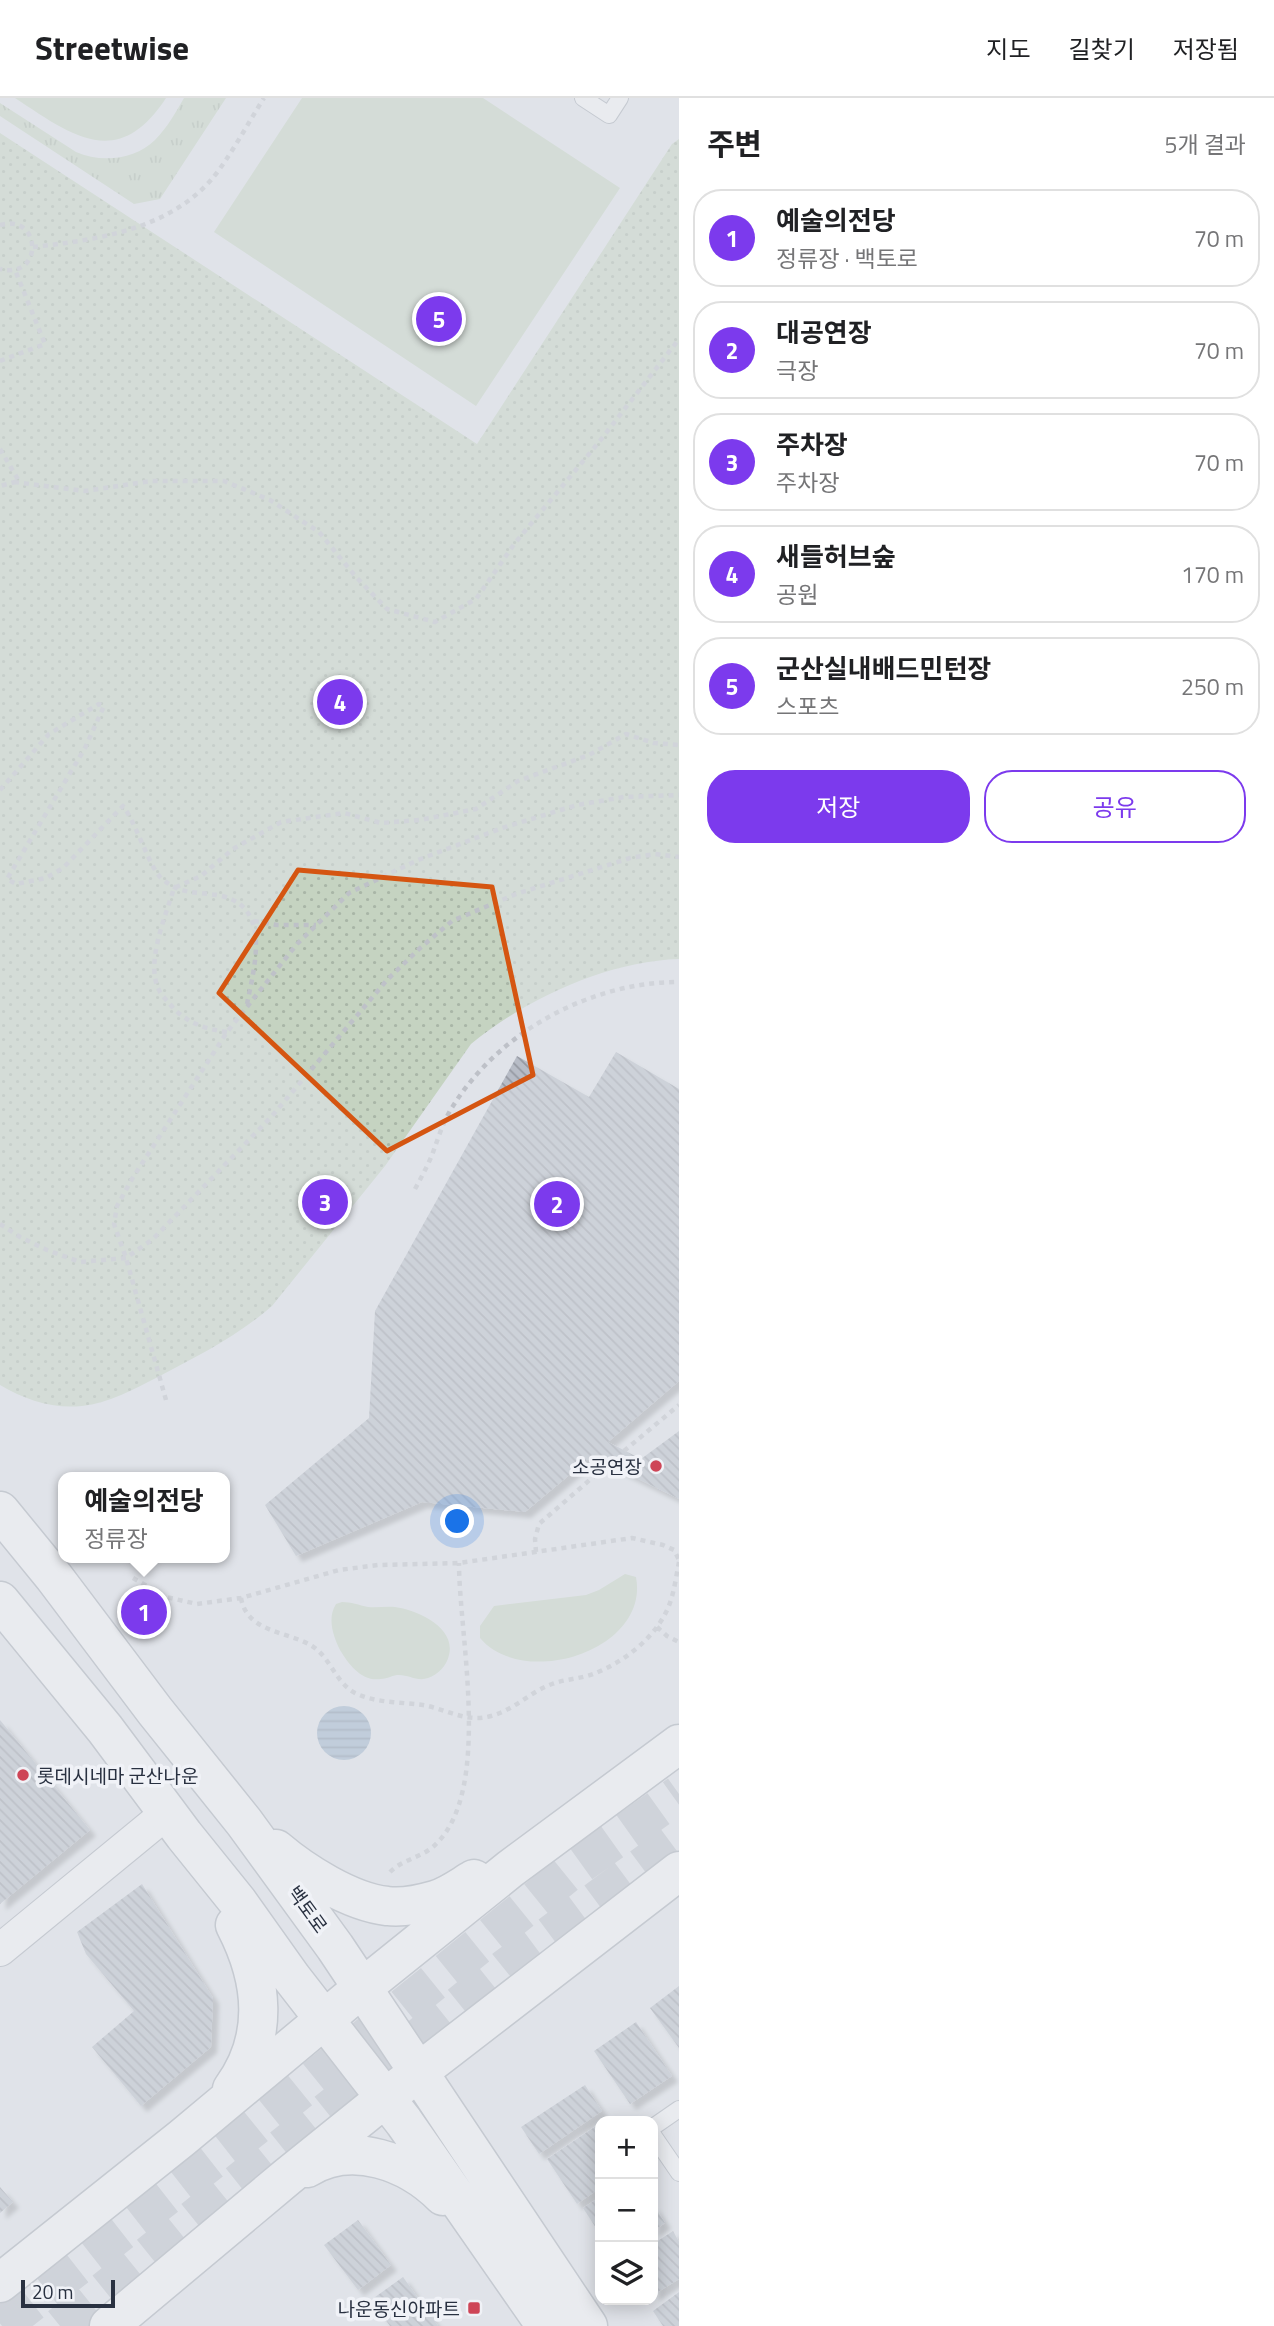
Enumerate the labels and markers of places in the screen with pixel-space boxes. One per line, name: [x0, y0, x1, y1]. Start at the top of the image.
pin: 5: [416, 293, 462, 345]
pin: 4: [317, 676, 363, 728]
pin: 3: [302, 1176, 348, 1228]
pin: 2: [534, 1178, 580, 1230]
place label: 소공연장: [572, 1452, 642, 1481]
marker: 소공연장: [648, 1458, 664, 1474]
pin: 1: [121, 1586, 167, 1638]
place label: 롯데시네마 군산나운: [37, 1761, 199, 1790]
marker: 롯데시네마 군산나운: [15, 1767, 31, 1783]
place label: 나운동신아파트: [338, 2294, 460, 2323]
marker: 나운동신아파트: [466, 2300, 482, 2316]

